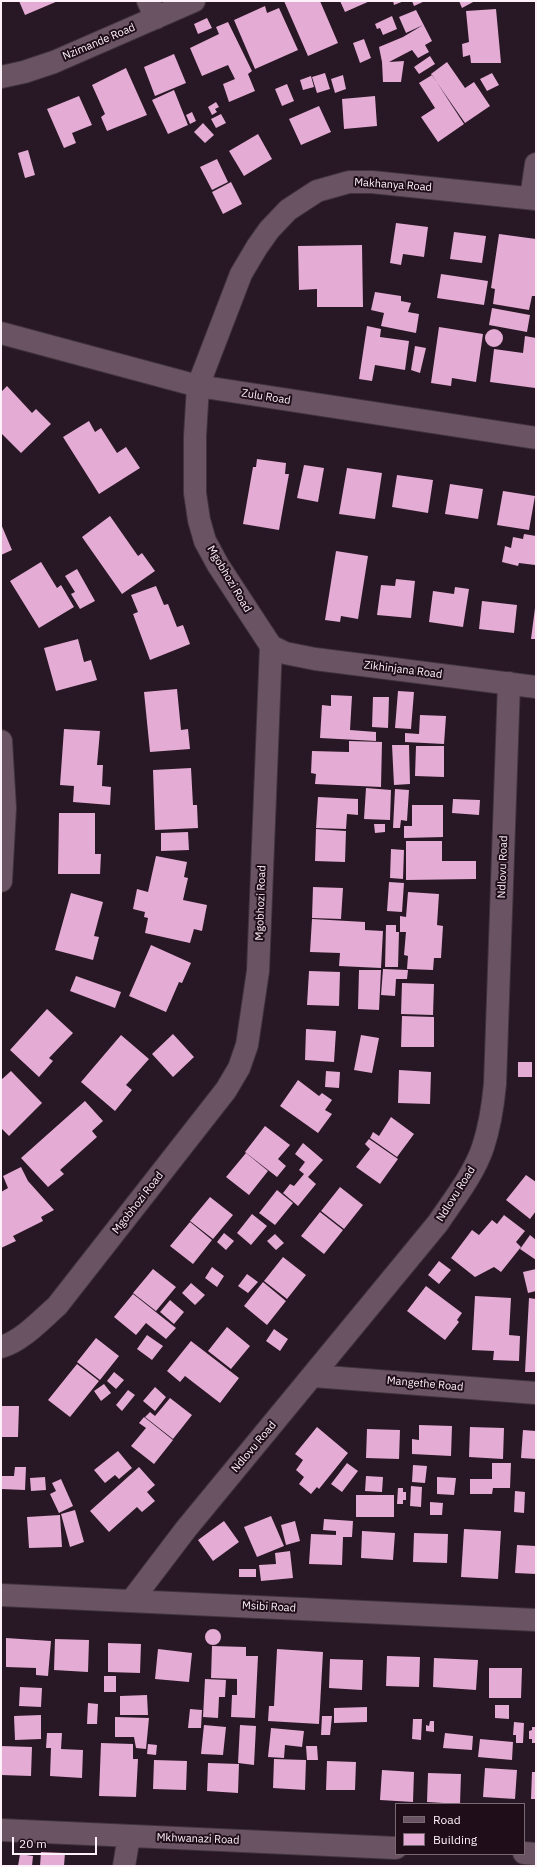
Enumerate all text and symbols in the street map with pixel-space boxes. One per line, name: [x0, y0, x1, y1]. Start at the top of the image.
street label: Nzimande Road: [61, 21, 137, 63]
street label: Makhanya Road: [354, 176, 432, 194]
street label: Zulu Road: [240, 387, 292, 407]
street label: Mgobhozi Road: [204, 543, 254, 615]
street label: Zikhinjana Road: [363, 659, 443, 681]
street label: Ndlovu Road: [495, 835, 511, 899]
street label: Mgobhozi Road: [253, 865, 269, 941]
street label: Ndlovu Road: [434, 1164, 478, 1224]
street label: Mgobhozi Road: [110, 1169, 166, 1237]
street label: Mangethe Road: [386, 1374, 464, 1394]
street label: Ndlovu Road: [229, 1419, 279, 1475]
street label: Msibi Road: [242, 1599, 296, 1615]
legend: [395, 1803, 525, 1855]
text: Road: [433, 1812, 461, 1827]
scale bar: [14, 1829, 99, 1855]
street label: Mkhwanazi Road: [156, 1831, 240, 1847]
text: Building: [433, 1832, 477, 1847]
text: 20 m: [19, 1836, 47, 1851]

